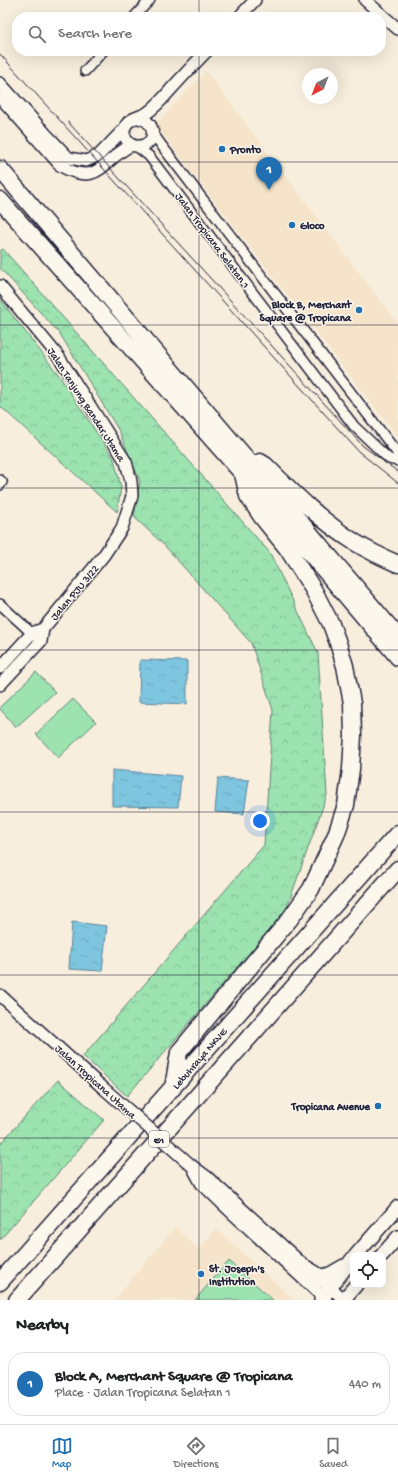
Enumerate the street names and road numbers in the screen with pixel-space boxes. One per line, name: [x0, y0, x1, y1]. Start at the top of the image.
street label: Jalan Tropicana Selatan 1: [172, 191, 251, 291]
street label: Jalan Tanjung Bandar Utama: [44, 346, 127, 465]
street label: Jalan PJU 3/22: [49, 563, 102, 623]
street label: Lebuhraya NKVE: [171, 1025, 231, 1092]
street label: Jalan Tropicana Utama: [52, 1043, 138, 1123]
road number: E1: [149, 1131, 169, 1147]

